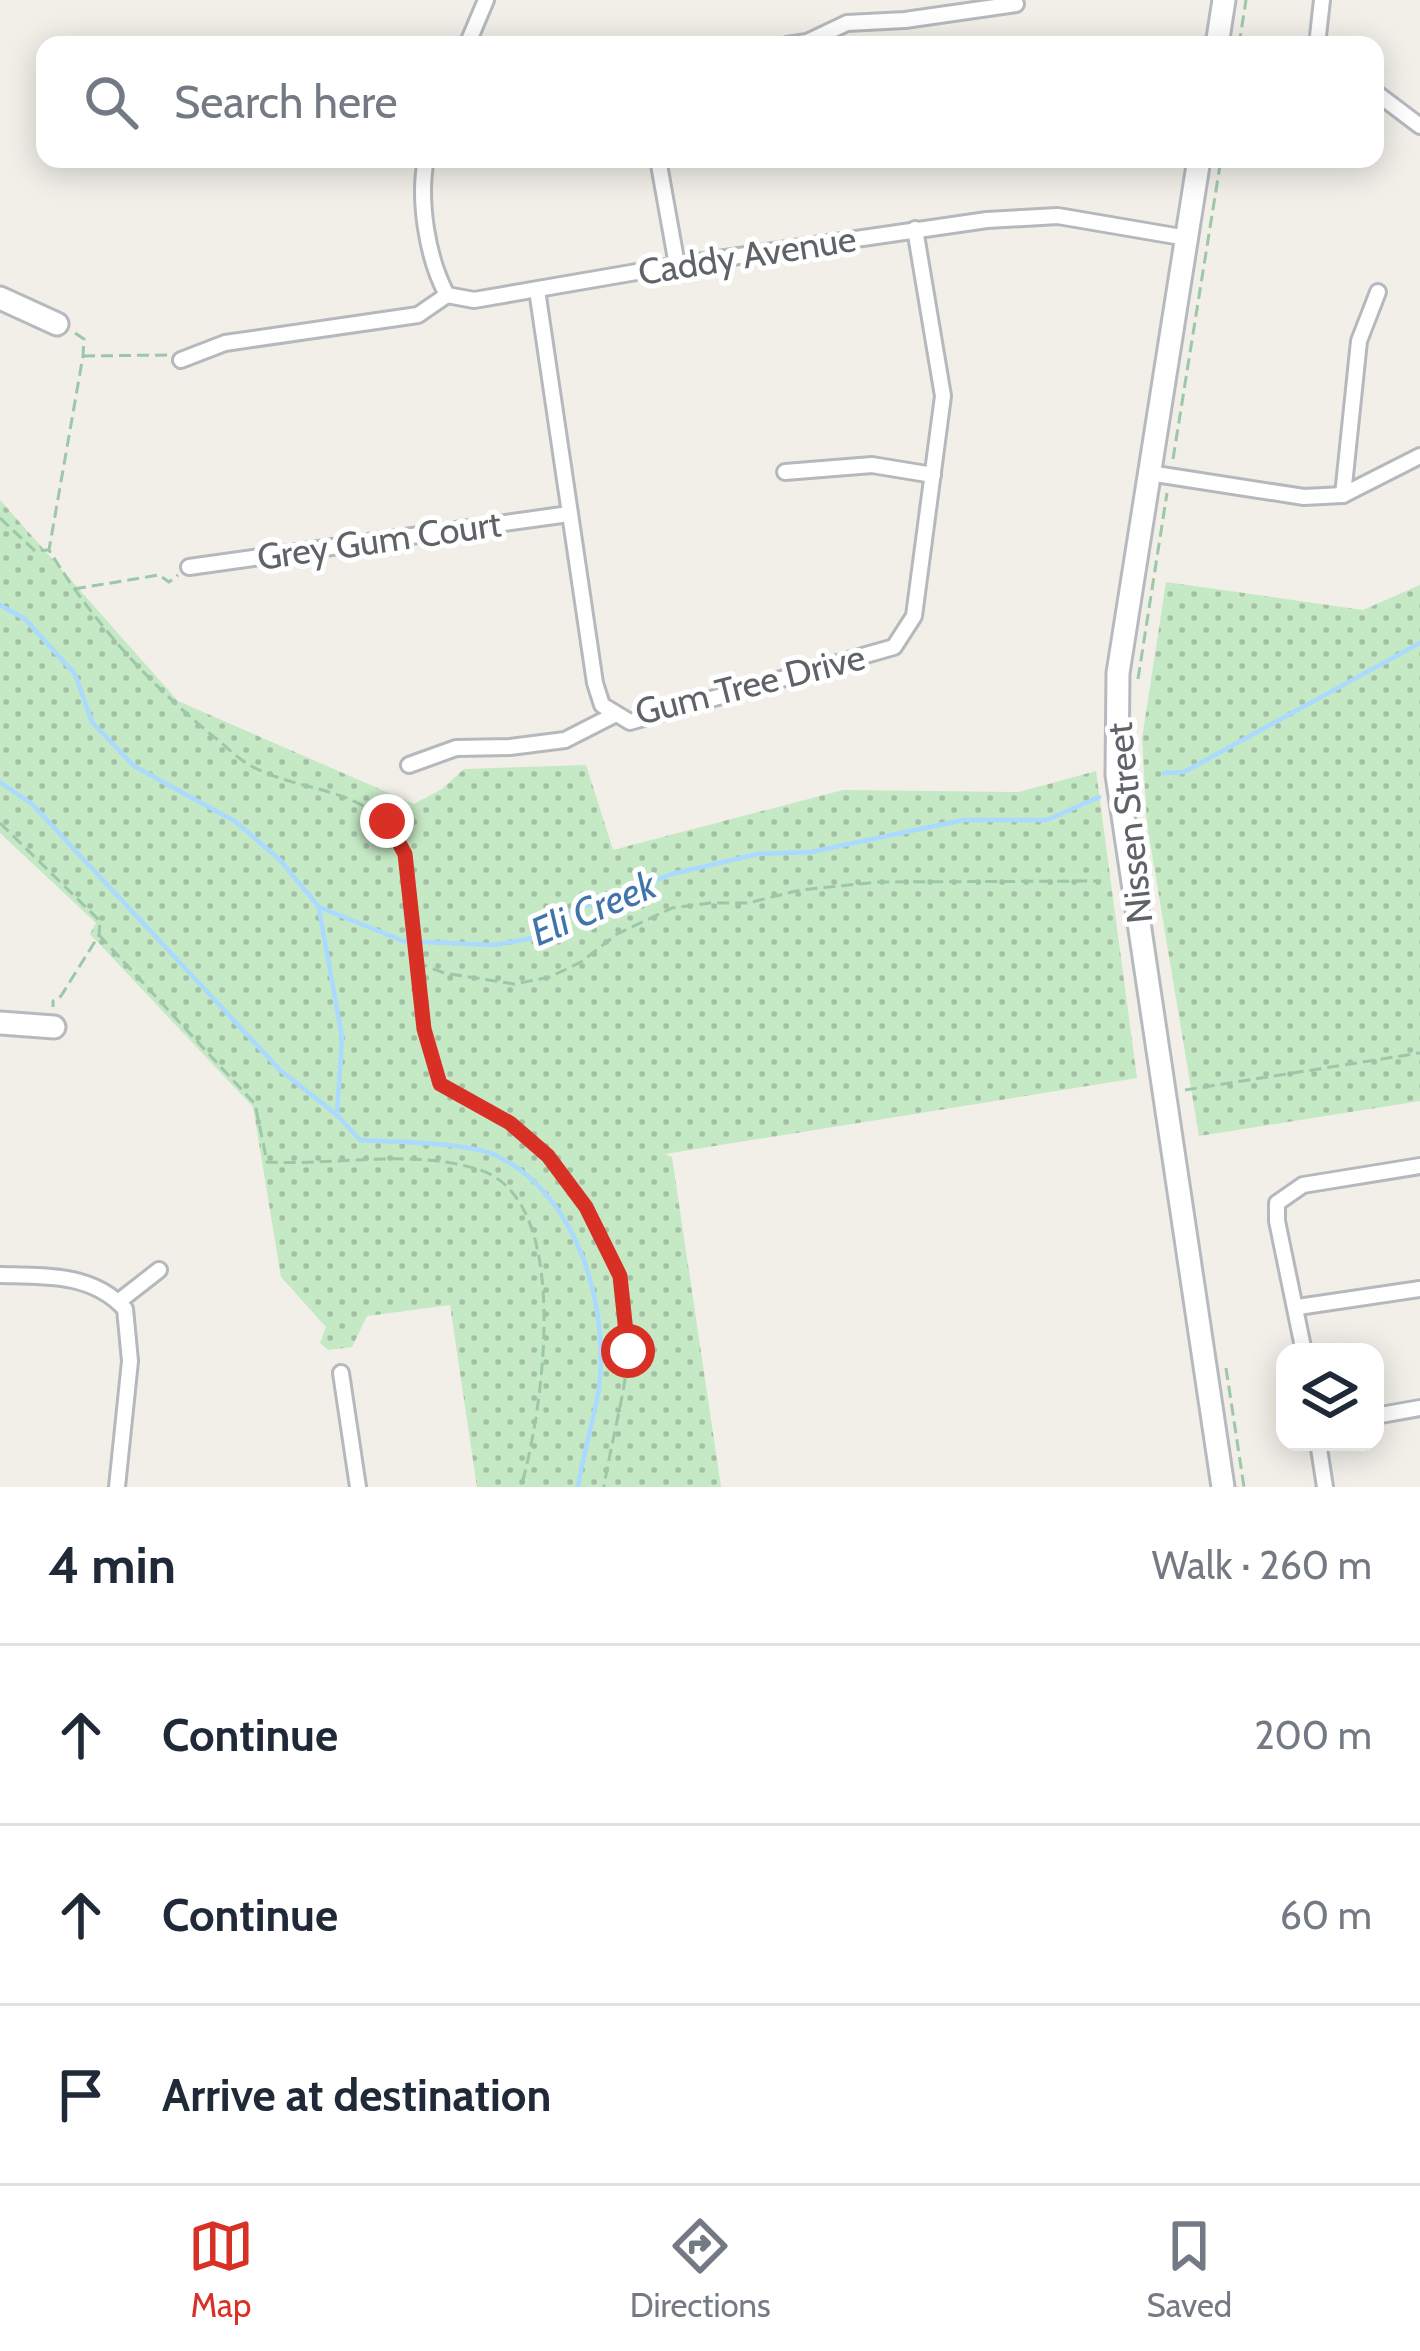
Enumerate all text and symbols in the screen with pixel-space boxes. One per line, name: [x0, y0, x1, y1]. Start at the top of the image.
search box: [36, 36, 1384, 168]
icon: search: [78, 69, 144, 135]
text: Search here: [174, 75, 398, 129]
street label: Caddy Avenue: [635, 216, 859, 294]
street label: Grey Gum Court: [254, 501, 504, 579]
street label: Gum Tree Drive: [631, 634, 869, 734]
street label: Nissen Street: [1097, 720, 1161, 926]
route end: [360, 794, 414, 848]
water label: Eli Creek: [523, 860, 664, 956]
route start: [601, 1324, 655, 1378]
map controls: [1276, 1343, 1384, 1451]
button: layers: [1276, 1343, 1384, 1451]
text: 4 min: [48, 1534, 176, 1596]
text: Walk · 260 m: [1152, 1541, 1372, 1589]
icon: ahead: [48, 1702, 114, 1768]
text: Continue: [162, 1708, 338, 1762]
text: 200 m: [1254, 1711, 1372, 1759]
icon: ahead: [48, 1882, 114, 1948]
text: Continue: [162, 1888, 338, 1942]
text: 60 m: [1280, 1891, 1372, 1939]
icon: arrive: [48, 2062, 114, 2128]
text: Arrive at destination: [162, 2068, 551, 2122]
tab: Map: [188, 2213, 254, 2325]
tab: Directions: [630, 2213, 771, 2325]
tab: Saved: [1146, 2213, 1232, 2325]

